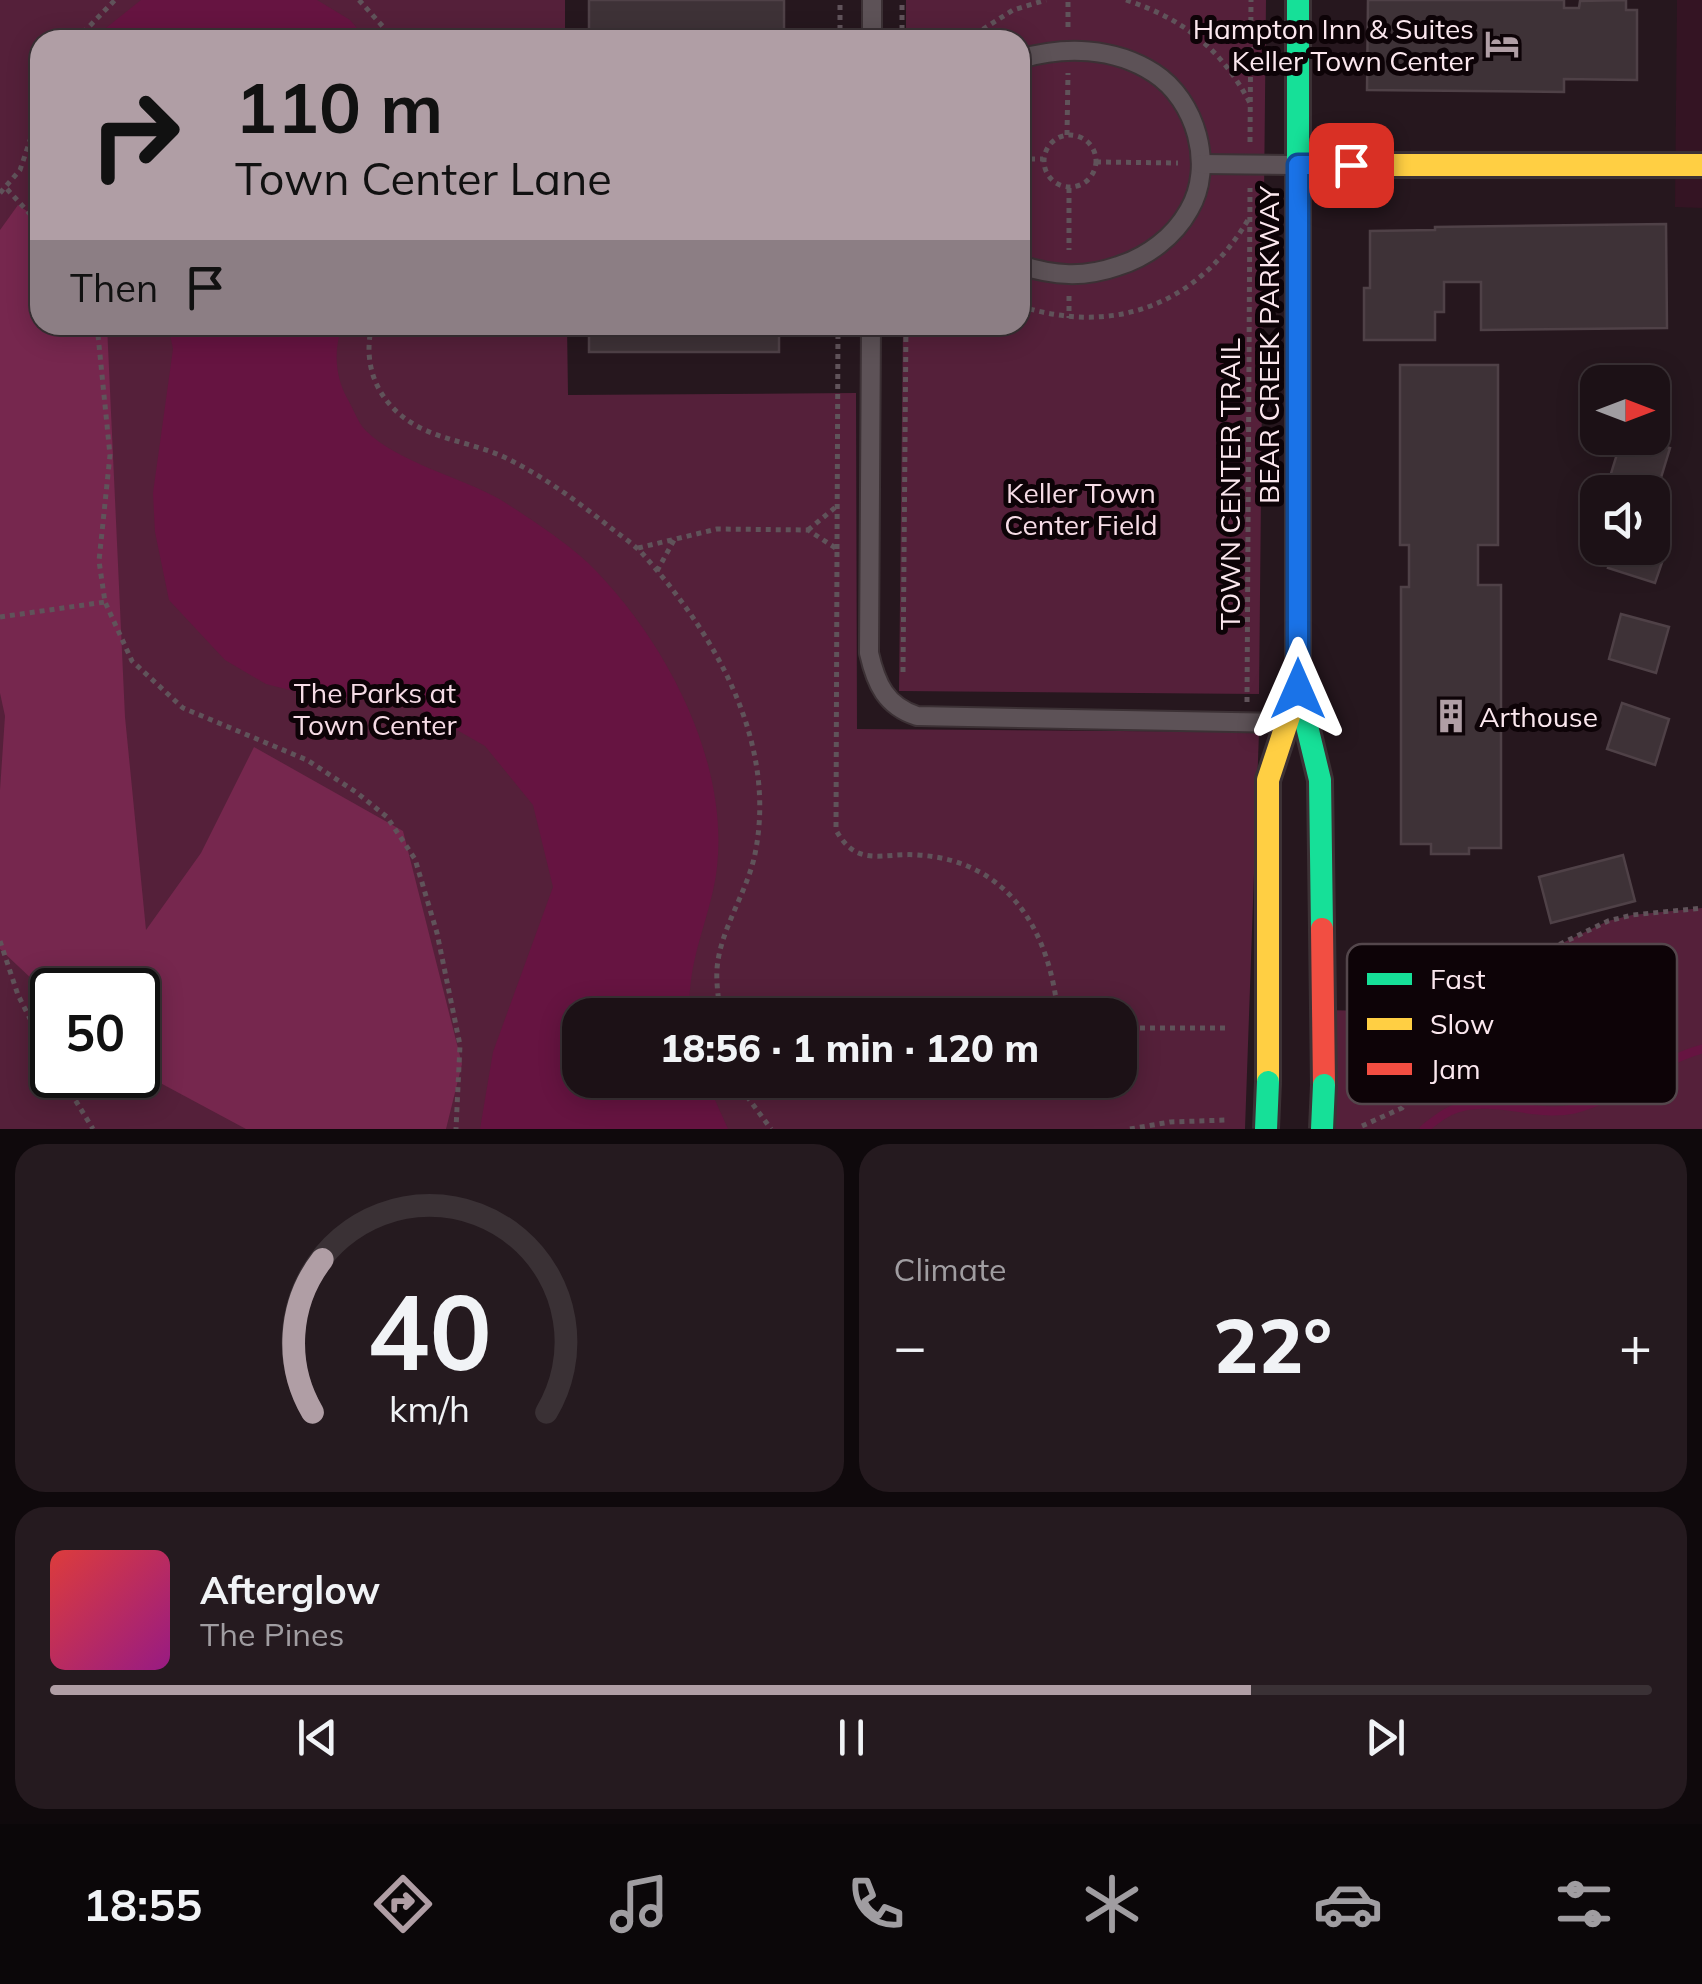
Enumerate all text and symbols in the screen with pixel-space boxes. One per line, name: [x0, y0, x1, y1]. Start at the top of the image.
place label: Hampton Inn & Suites Keller Town Center: [1193, 11, 1475, 78]
hotel icon: Hampton Inn & Suites Keller Town Center: [1483, 25, 1521, 63]
text: 110 m: [235, 63, 443, 151]
icon: right: [70, 70, 200, 200]
pin: [1309, 123, 1394, 208]
icon: arrive: [1324, 138, 1379, 193]
text: Town Center Lane: [235, 150, 612, 206]
street label: BEAR CREEK PARKWAY: [1251, 185, 1286, 504]
icon: arrive: [178, 260, 233, 315]
text: Then: [70, 264, 158, 312]
street label: TOWN CENTER TRAIL: [1212, 338, 1247, 630]
north arrow: [1580, 365, 1670, 455]
map controls: [1580, 365, 1670, 565]
park label: Keller Town Center Field: [1004, 475, 1158, 542]
button: sound: [1580, 475, 1670, 565]
position arrow: [1246, 637, 1350, 741]
park label: The Parks at Town Center: [293, 675, 458, 742]
building icon: Arthouse: [1432, 697, 1470, 735]
place label: Arthouse: [1479, 699, 1598, 734]
legend: [1347, 944, 1677, 1104]
text: Fast: [1430, 961, 1486, 996]
speed limit sign: 50: [30, 968, 160, 1098]
text: Slow: [1430, 1006, 1494, 1041]
text: 18:56 · 1 min · 120 m: [660, 1024, 1039, 1072]
text: Jam: [1430, 1051, 1481, 1086]
text: Climate: [894, 1249, 1006, 1289]
text: 40: [367, 1265, 492, 1396]
text: 22°: [1213, 1298, 1332, 1392]
text: −: [894, 1311, 927, 1380]
text: +: [1619, 1311, 1652, 1380]
text: km/h: [389, 1386, 470, 1431]
text: Afterglow: [200, 1566, 380, 1614]
text: The Pines: [200, 1614, 344, 1654]
icon: previous: [290, 1710, 345, 1765]
icon: pause: [824, 1710, 879, 1765]
icon: next: [1358, 1710, 1413, 1765]
icon: directions: [368, 1869, 438, 1939]
icon: music: [604, 1869, 674, 1939]
icon: phone: [841, 1869, 911, 1939]
icon: climate: [1077, 1869, 1147, 1939]
icon: car: [1313, 1869, 1383, 1939]
icon: filters: [1549, 1869, 1619, 1939]
text: 18:55: [83, 1876, 202, 1932]

